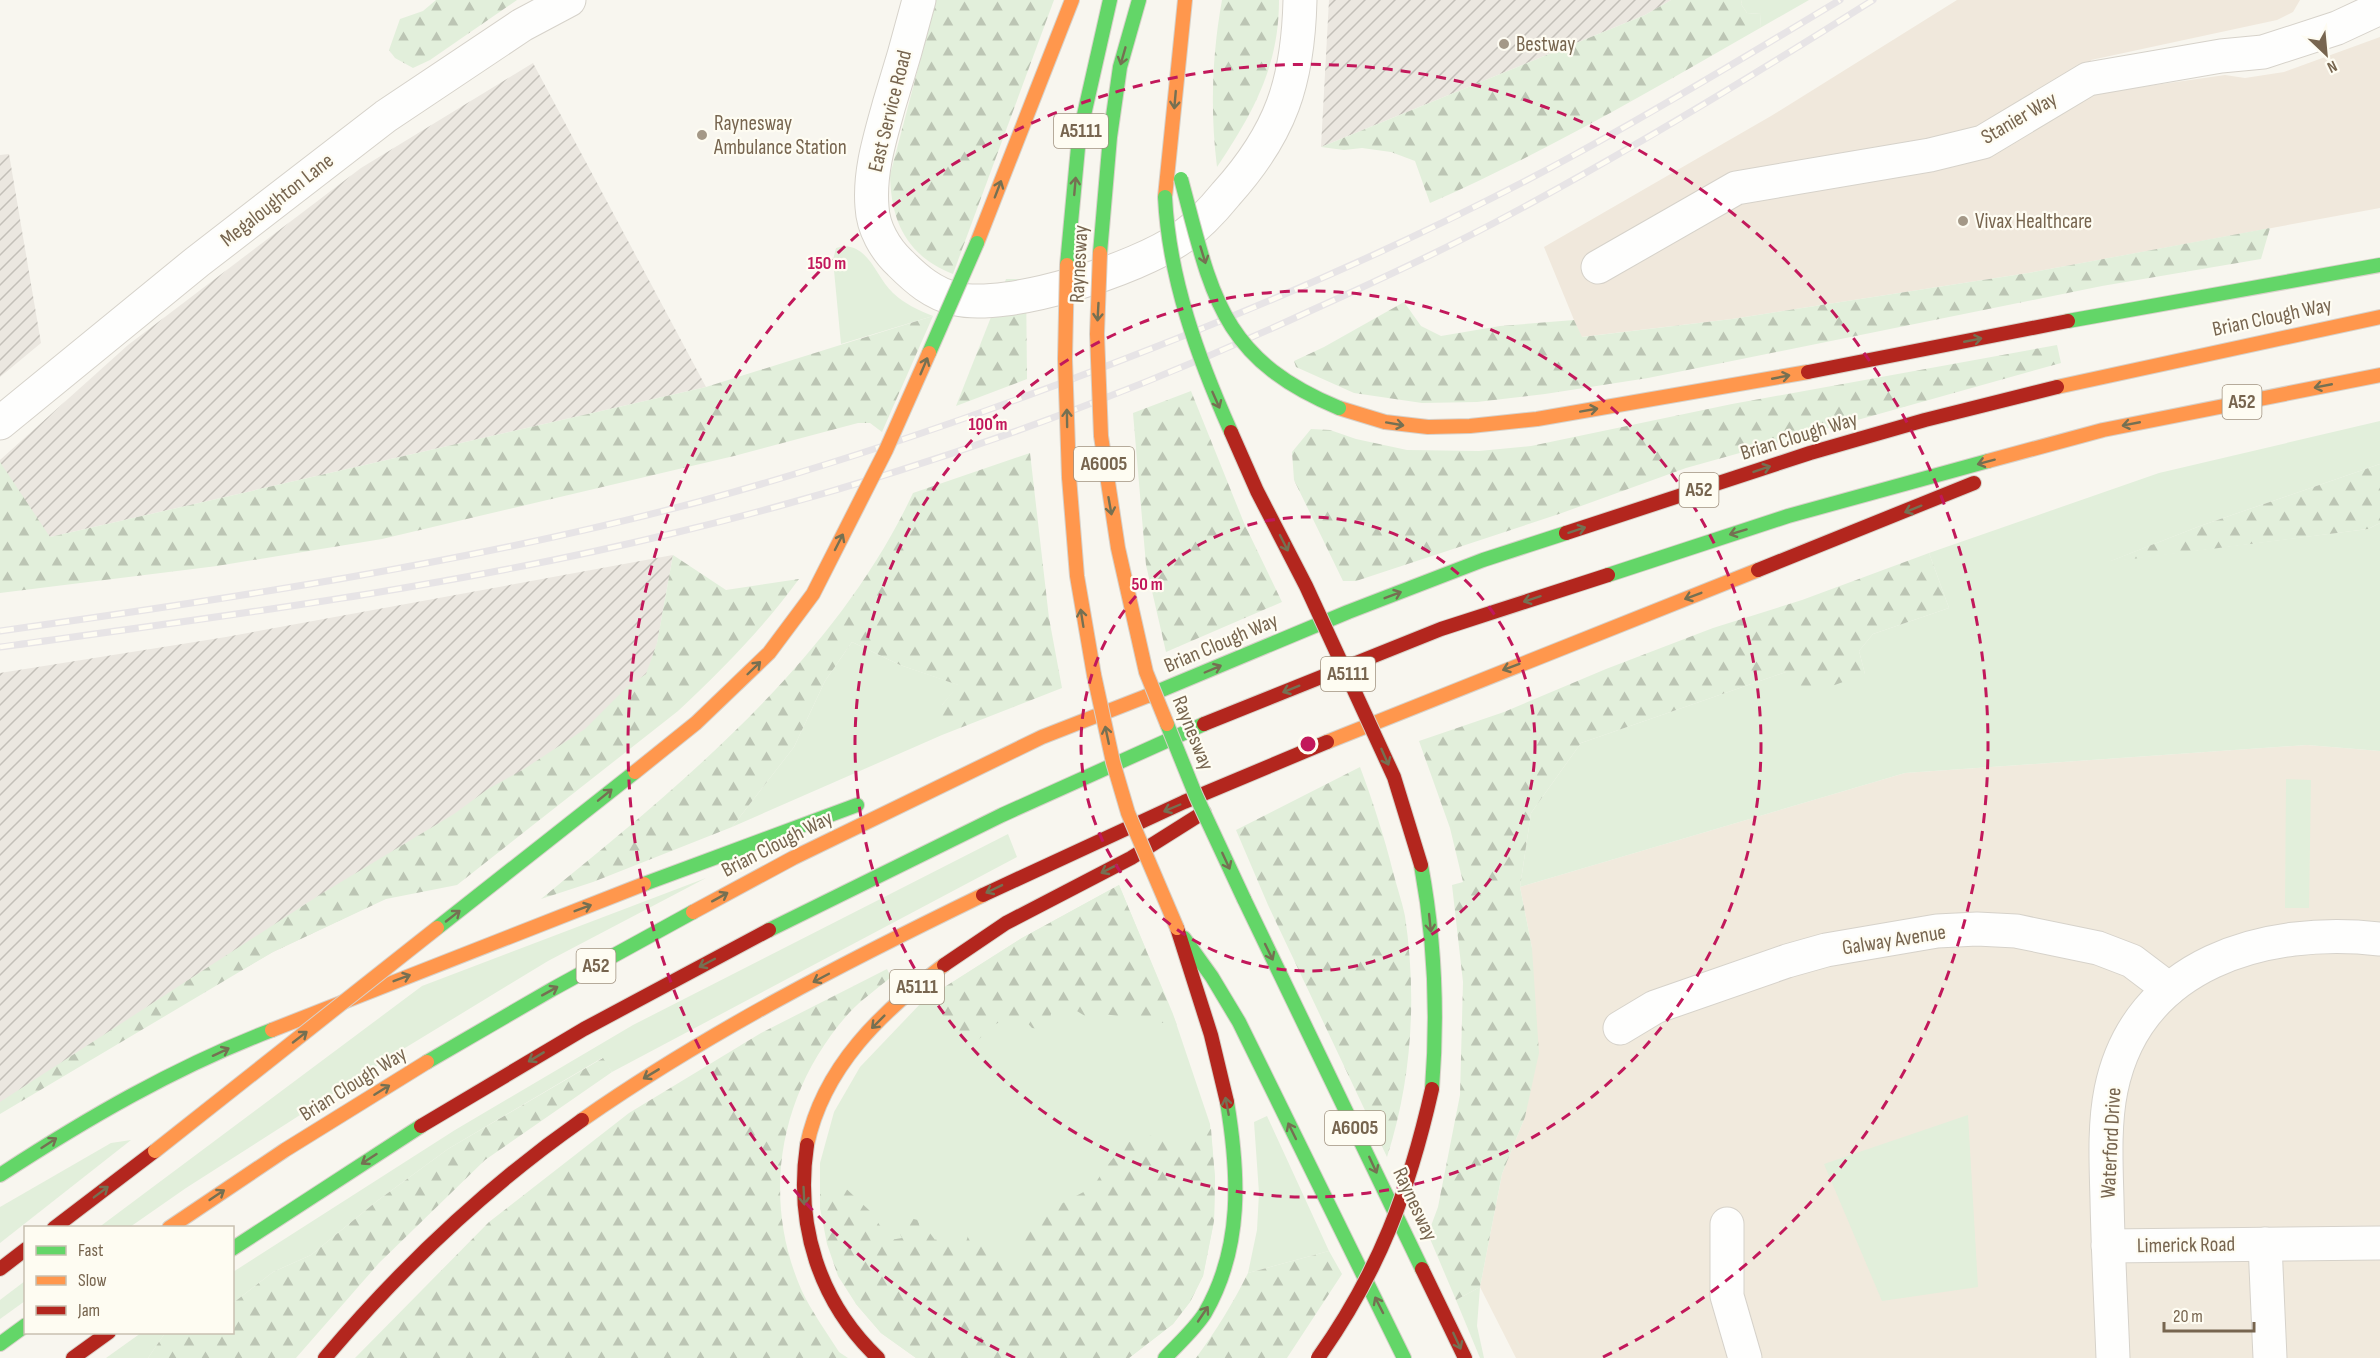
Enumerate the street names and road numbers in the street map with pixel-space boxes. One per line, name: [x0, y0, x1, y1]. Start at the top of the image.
street label: East Service Road: [863, 48, 917, 174]
street label: Stanier Way: [1977, 86, 2061, 150]
road number: A5111: [1054, 114, 1108, 148]
street label: Megaloughton Lane: [215, 148, 339, 252]
street label: Raynesway: [1064, 224, 1094, 304]
street label: Brian Clough Way: [2210, 292, 2334, 342]
road number: A52: [2222, 385, 2262, 419]
street label: Brian Clough Way: [1737, 406, 1861, 466]
road number: A6005: [1074, 447, 1134, 481]
road number: A52: [1680, 473, 1718, 507]
street label: Brian Clough Way: [1160, 608, 1282, 678]
road number: A5111: [1321, 657, 1375, 691]
street label: Raynesway: [1167, 692, 1219, 774]
street label: Brian Clough Way: [717, 805, 837, 883]
street label: Galway Avenue: [1840, 919, 1948, 961]
road number: A52: [576, 949, 616, 983]
road number: A5111: [890, 970, 944, 1004]
street label: Brian Clough Way: [295, 1041, 411, 1127]
street label: Waterford Drive: [2096, 1087, 2126, 1199]
road number: A6005: [1325, 1111, 1385, 1145]
street label: Raynesway: [1387, 1163, 1443, 1245]
street label: Limerick Road: [2137, 1232, 2235, 1258]

